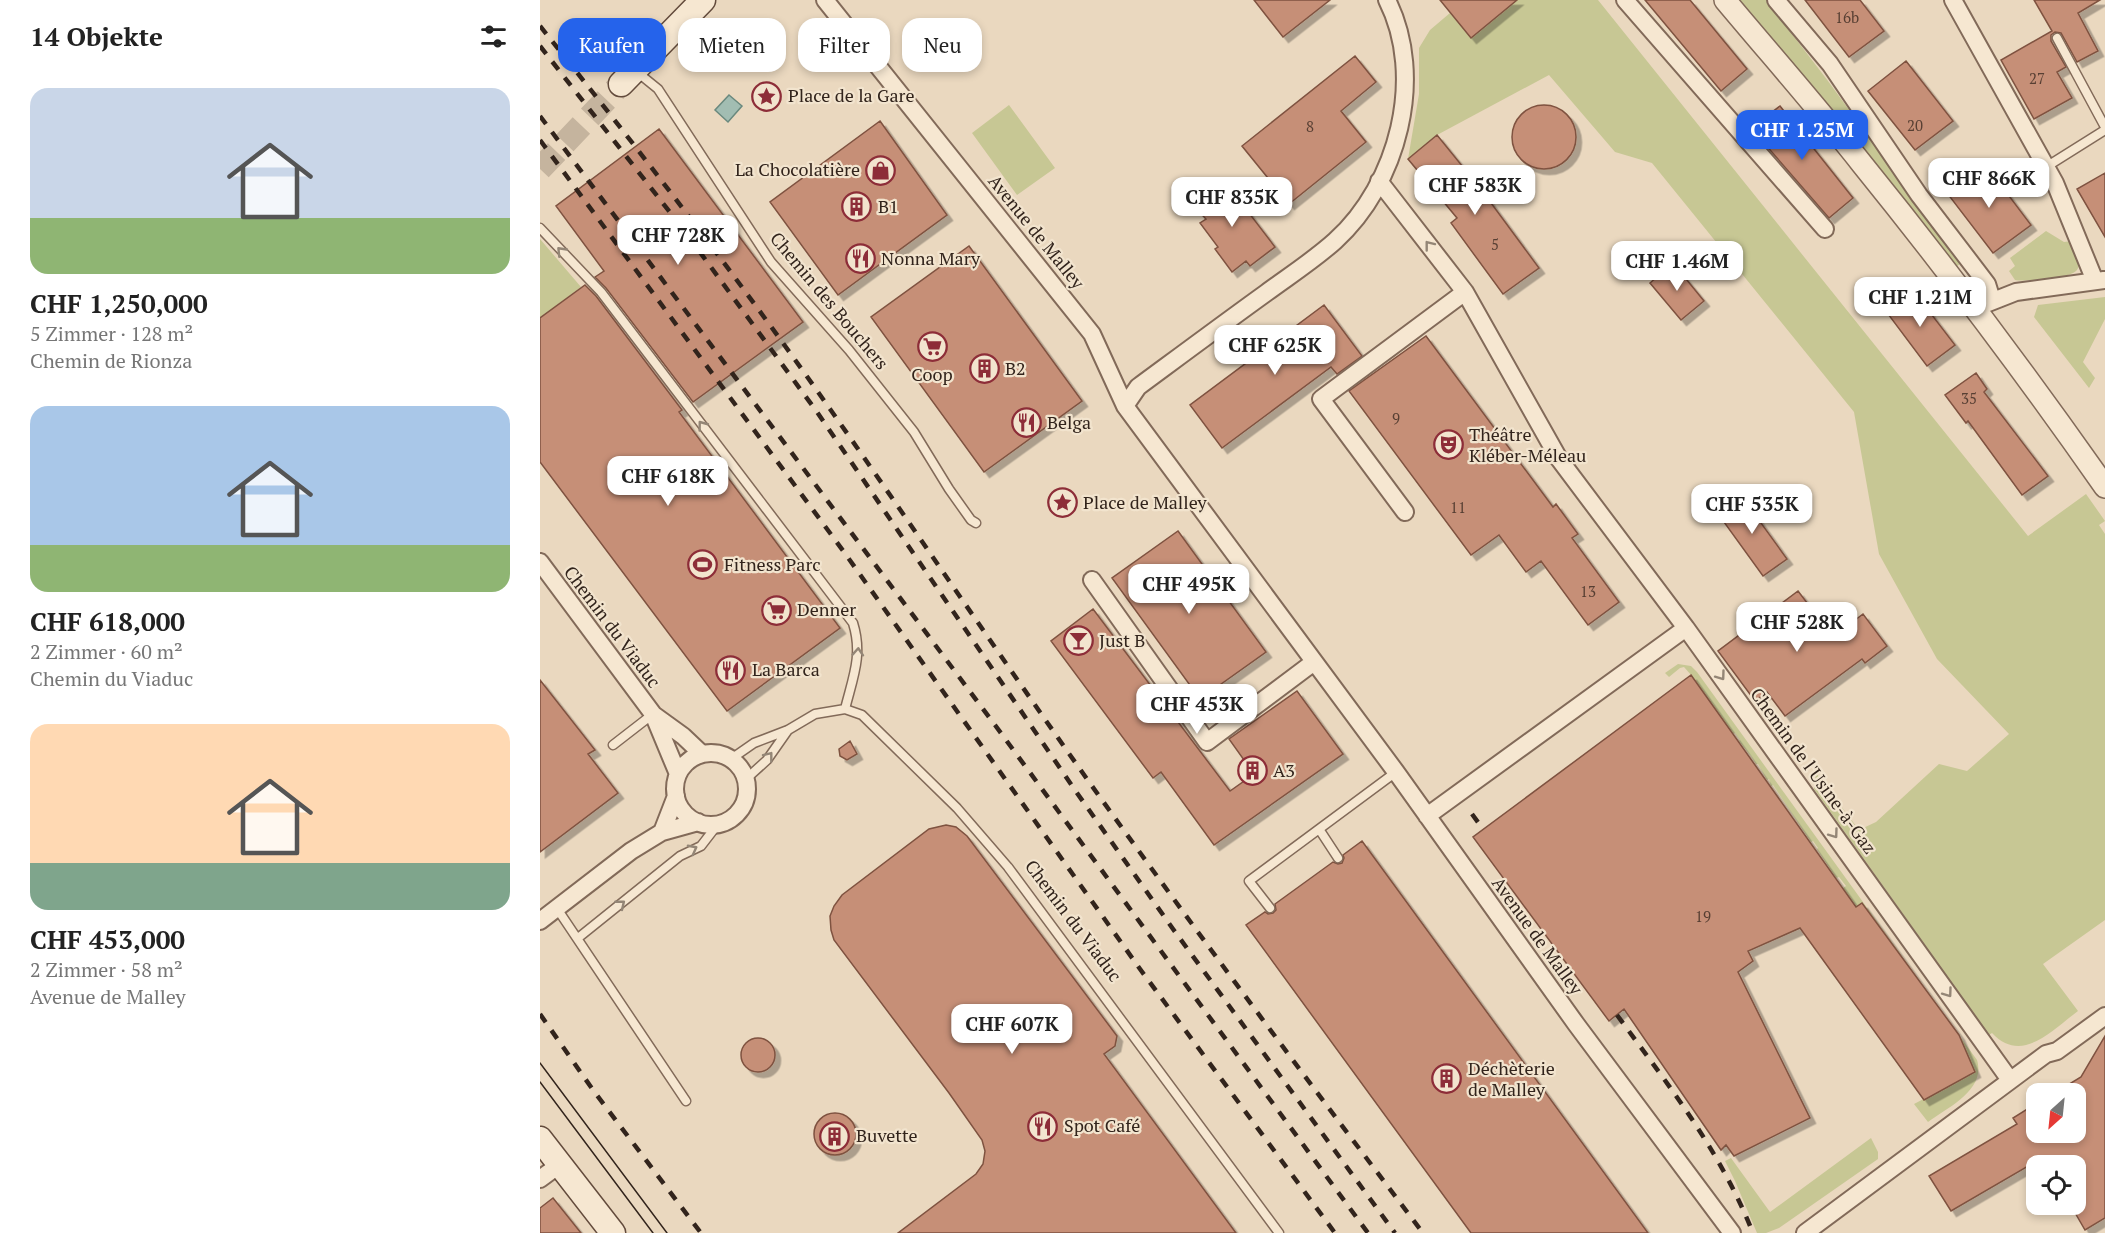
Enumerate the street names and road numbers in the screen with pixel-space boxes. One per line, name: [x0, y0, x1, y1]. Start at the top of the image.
street label: Avenue de Malley: [983, 169, 1091, 294]
street label: Chemin des Bouchers: [765, 227, 894, 374]
street label: Chemin du Viaduc: [559, 561, 667, 692]
street label: Chemin de l'Usine-à-Gaz: [1745, 683, 1882, 858]
street label: Chemin du Viaduc: [1020, 855, 1128, 986]
street label: Avenue de Malley: [1487, 872, 1589, 1000]

